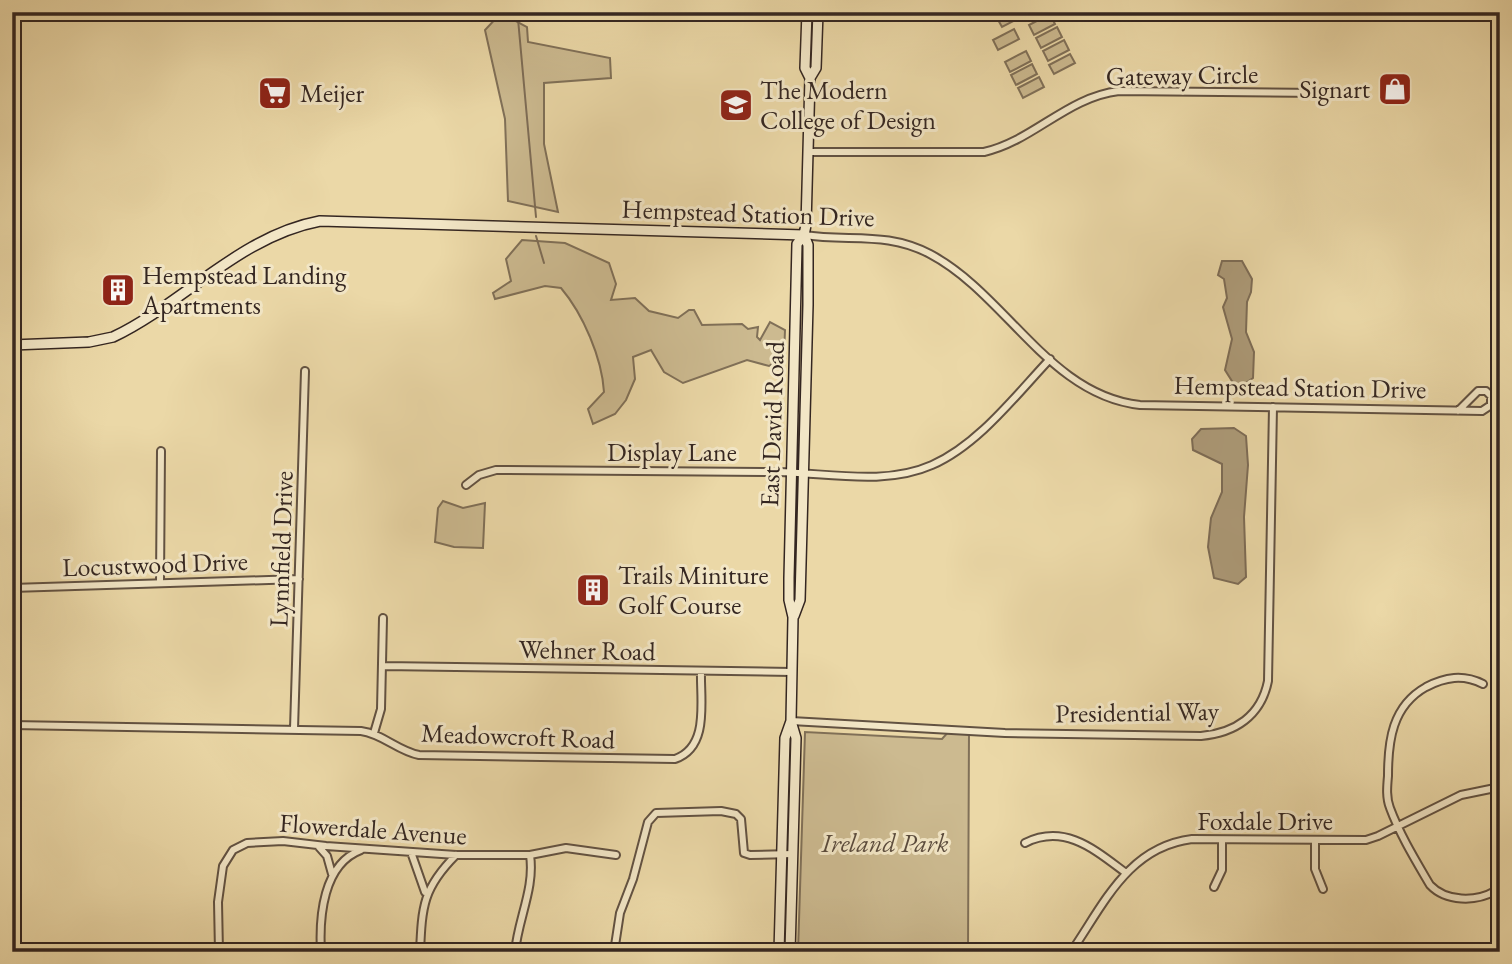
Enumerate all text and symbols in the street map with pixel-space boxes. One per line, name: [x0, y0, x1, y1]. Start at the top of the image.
street label: Gateway Circle: [1106, 57, 1258, 93]
shop icon: Signart: [1376, 70, 1414, 108]
place label: Signart: [1299, 72, 1370, 106]
place label: The Modern College of Design: [760, 73, 936, 137]
supermarket icon: Meijer: [256, 74, 294, 112]
place label: Meijer: [300, 76, 364, 110]
school or university icon: The Modern College of Design: [717, 86, 755, 124]
street label: Hempstead Station Drive: [621, 192, 875, 234]
place label: Hempstead Landing Apartments: [141, 258, 347, 322]
building icon: Hempstead Landing Apartments: [99, 271, 137, 309]
street label: East David Road: [752, 340, 792, 508]
street label: Hempstead Station Drive: [1173, 368, 1427, 406]
street label: Display Lane: [607, 435, 737, 469]
street label: Lynnfield Drive: [261, 470, 301, 628]
street label: Locustwood Drive: [62, 544, 248, 584]
place label: Trails Miniture Golf Course: [618, 558, 769, 622]
building icon: Trails Miniture Golf Course: [574, 571, 612, 609]
street label: Wehner Road: [518, 632, 657, 668]
street label: Presidential Way: [1055, 694, 1220, 730]
street label: Meadowcroft Road: [420, 716, 616, 756]
street label: Foxdale Drive: [1197, 804, 1333, 838]
street label: Flowerdale Avenue: [278, 805, 468, 853]
park label: Ireland Park: [821, 826, 949, 860]

